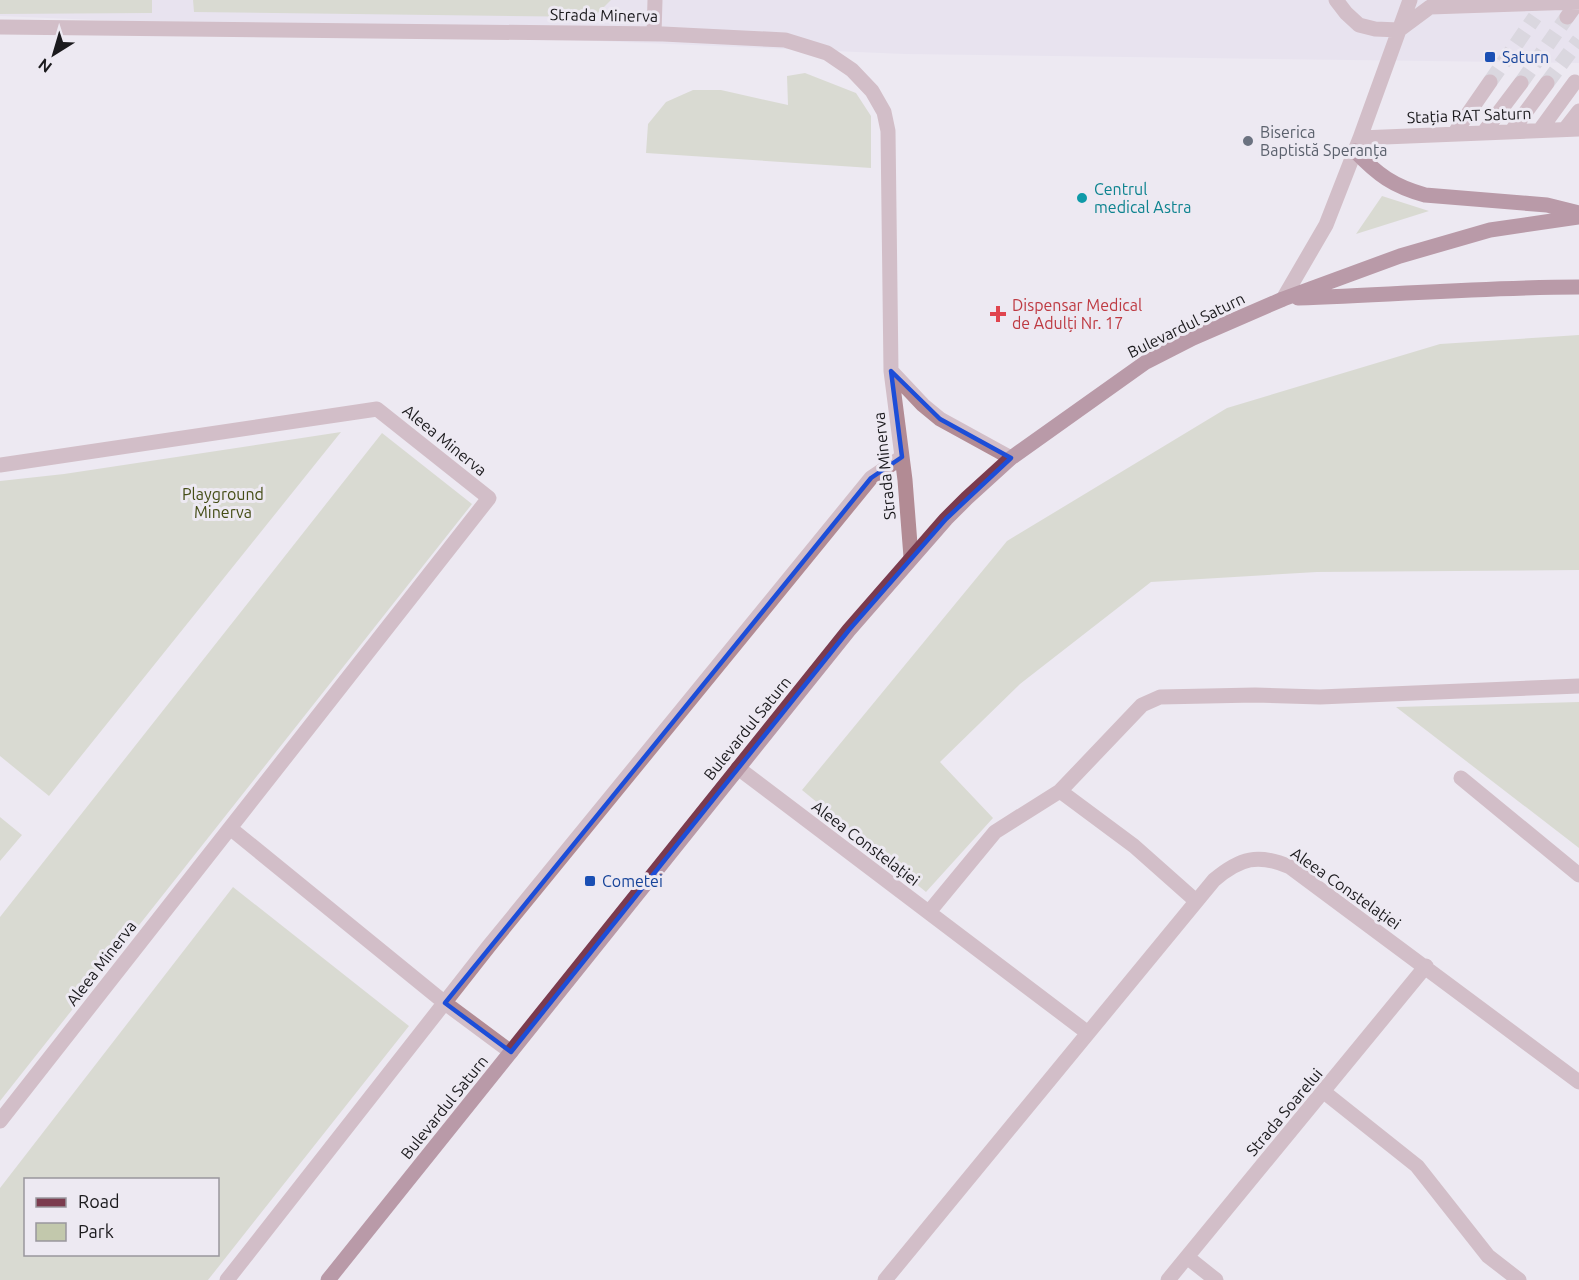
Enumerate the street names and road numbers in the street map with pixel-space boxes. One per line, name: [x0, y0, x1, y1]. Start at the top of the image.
street label: Strada Minerva: [550, 5, 658, 25]
street label: Stația RAT Saturn: [1406, 104, 1532, 126]
street label: Bulevardul Saturn: [1125, 289, 1247, 361]
street label: Aleea Minerva: [400, 401, 490, 479]
street label: Strada Minerva: [869, 411, 899, 521]
street label: Bulevardul Saturn: [700, 673, 794, 783]
street label: Aleea Constelației: [809, 797, 923, 889]
street label: Aleea Constelației: [1288, 843, 1404, 933]
street label: Aleea Minerva: [62, 917, 140, 1009]
street label: Bulevardul Saturn: [397, 1052, 491, 1162]
street label: Strada Soarelui: [1242, 1065, 1326, 1159]

